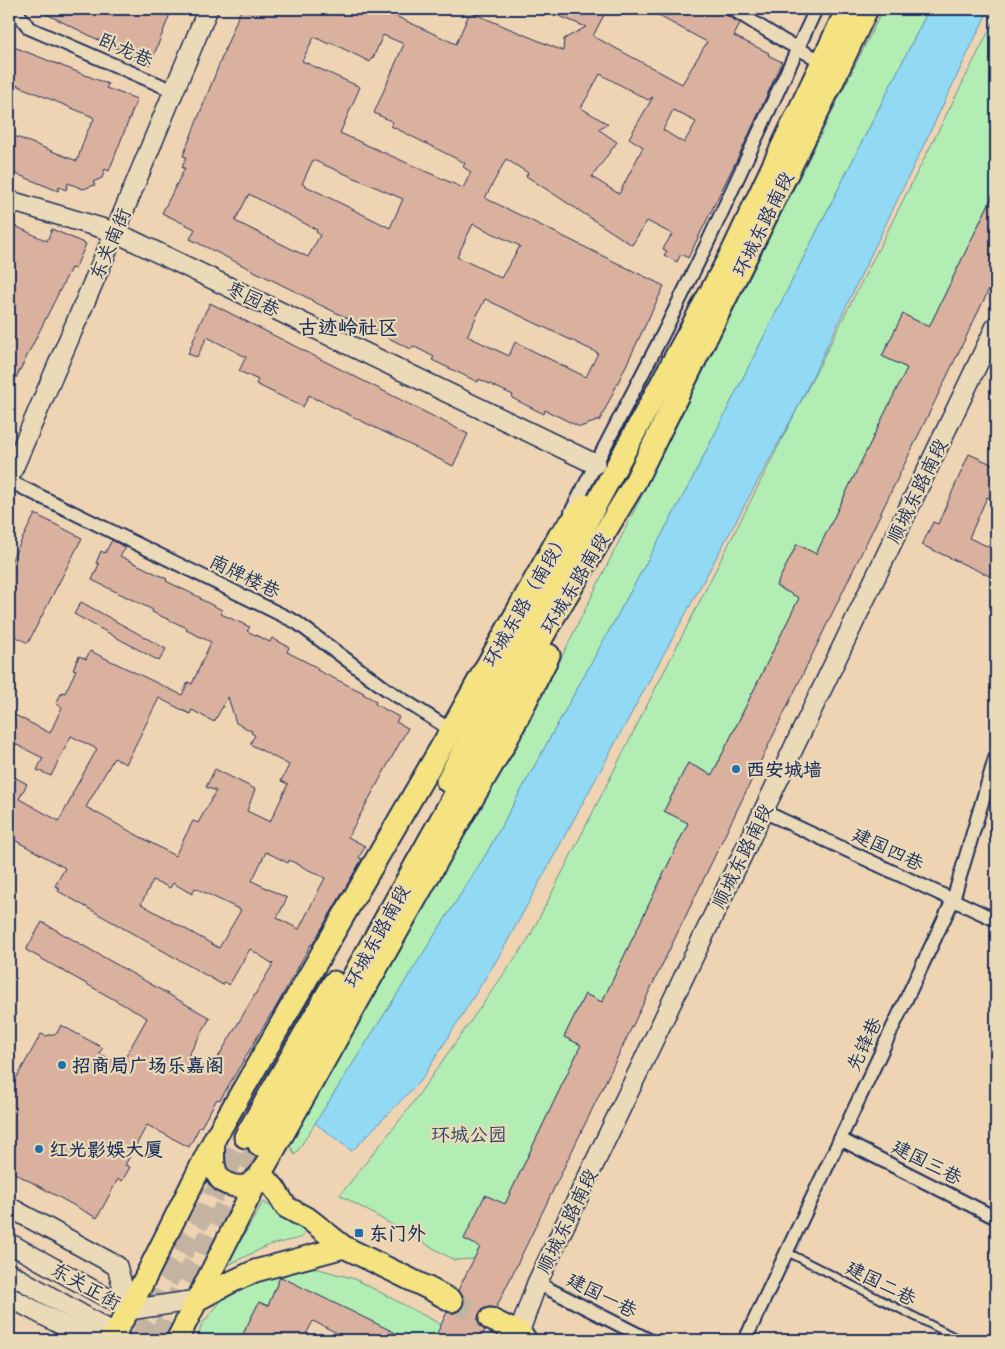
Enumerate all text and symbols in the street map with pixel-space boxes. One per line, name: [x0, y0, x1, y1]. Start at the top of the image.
street label: 卧龙巷: [95, 28, 157, 72]
street label: 环城东路南段: [728, 168, 798, 280]
street label: 东关南街: [85, 205, 135, 283]
street label: 枣园巷: [222, 276, 284, 322]
district label: 古迹岭社区: [298, 315, 398, 339]
street label: 顺城东路南段: [882, 435, 952, 547]
street label: 环城东路（南段）: [478, 527, 574, 671]
street label: 环城东路南段: [536, 528, 614, 638]
street label: 南牌楼巷: [206, 549, 284, 603]
place label: 西安城墙: [746, 758, 822, 781]
marker: 西安城墙: [730, 763, 742, 775]
street label: 顺城东路南段: [707, 800, 777, 912]
street label: 建国四巷: [849, 823, 927, 875]
street label: 环城东路南段: [339, 881, 415, 991]
street label: 先锋巷: [842, 1013, 886, 1075]
place label: 招商局广场乐嘉阁: [72, 1054, 224, 1077]
marker: 招商局广场乐嘉阁: [56, 1059, 68, 1071]
park label: 环城公园: [431, 1123, 507, 1146]
street label: 建国三巷: [888, 1134, 966, 1190]
place label: 红光影娱大厦: [49, 1138, 163, 1161]
marker: 红光影娱大厦: [33, 1143, 45, 1155]
street label: 顺城东路南段: [532, 1165, 602, 1277]
place label: 东门外: [369, 1222, 426, 1245]
marker: 东门外: [353, 1227, 365, 1239]
street label: 建国二巷: [842, 1255, 920, 1311]
street label: 东关正街: [47, 1258, 125, 1314]
street label: 建国一巷: [563, 1267, 641, 1323]

